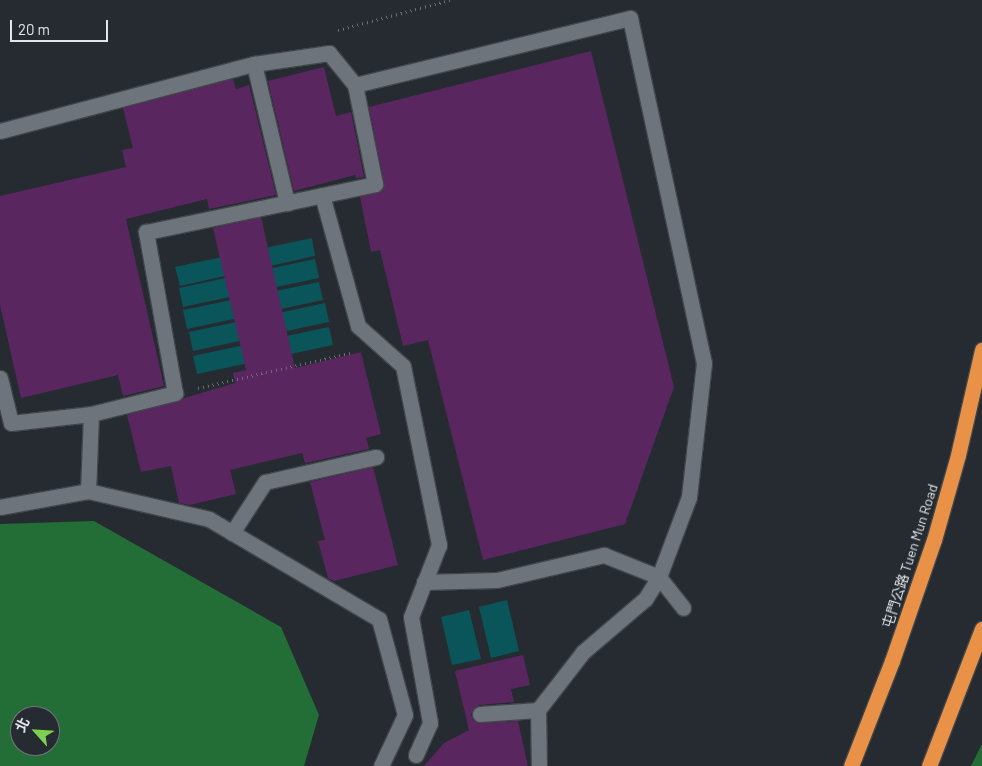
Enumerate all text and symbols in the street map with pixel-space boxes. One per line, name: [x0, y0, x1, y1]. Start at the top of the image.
scale bar: [12, 10, 110, 42]
text: 20 m: [18, 20, 50, 38]
street label: 屯門公路 Tuen Mun Road: [879, 482, 941, 630]
north arrow: [10, 706, 60, 756]
text: 北: [11, 715, 33, 735]

